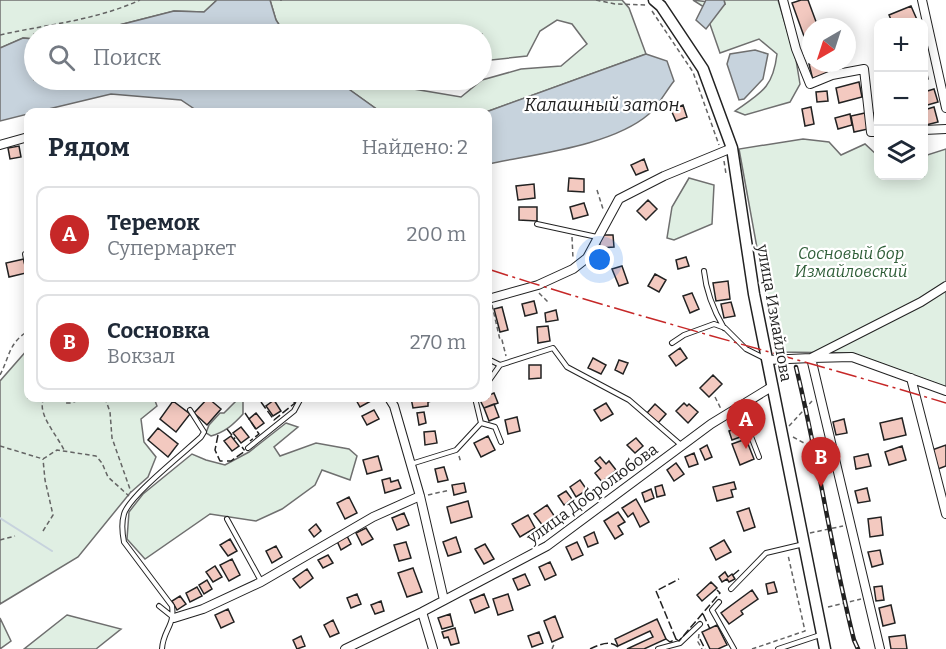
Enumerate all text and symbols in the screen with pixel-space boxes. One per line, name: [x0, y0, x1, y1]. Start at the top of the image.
north arrow: [802, 18, 856, 72]
map controls: [874, 18, 928, 180]
button: +: [874, 18, 928, 72]
search box: [24, 24, 492, 90]
icon: search: [45, 41, 78, 74]
text: Поиск: [93, 44, 161, 71]
button: −: [874, 72, 928, 126]
water label: Калашный затон: [524, 94, 680, 116]
button: layers: [874, 126, 928, 180]
text: Рядом: [48, 132, 130, 163]
text: Найдено: 2: [362, 135, 468, 159]
text: Теремок: [107, 209, 200, 236]
text: A: [62, 222, 77, 246]
text: 200 m: [406, 222, 466, 246]
text: Супермаркет: [107, 236, 236, 260]
street label: улица Измайлова: [753, 242, 796, 383]
park label: Сосновый бор Измайловский: [795, 244, 907, 281]
your location: [585, 245, 614, 274]
text: Сосновка: [107, 317, 210, 344]
text: B: [63, 330, 76, 354]
text: 270 m: [410, 330, 466, 354]
text: Вокзал: [107, 344, 175, 368]
pin: A: [726, 400, 766, 449]
pin: B: [802, 438, 840, 487]
street label: улица Добролюбова: [522, 439, 662, 548]

